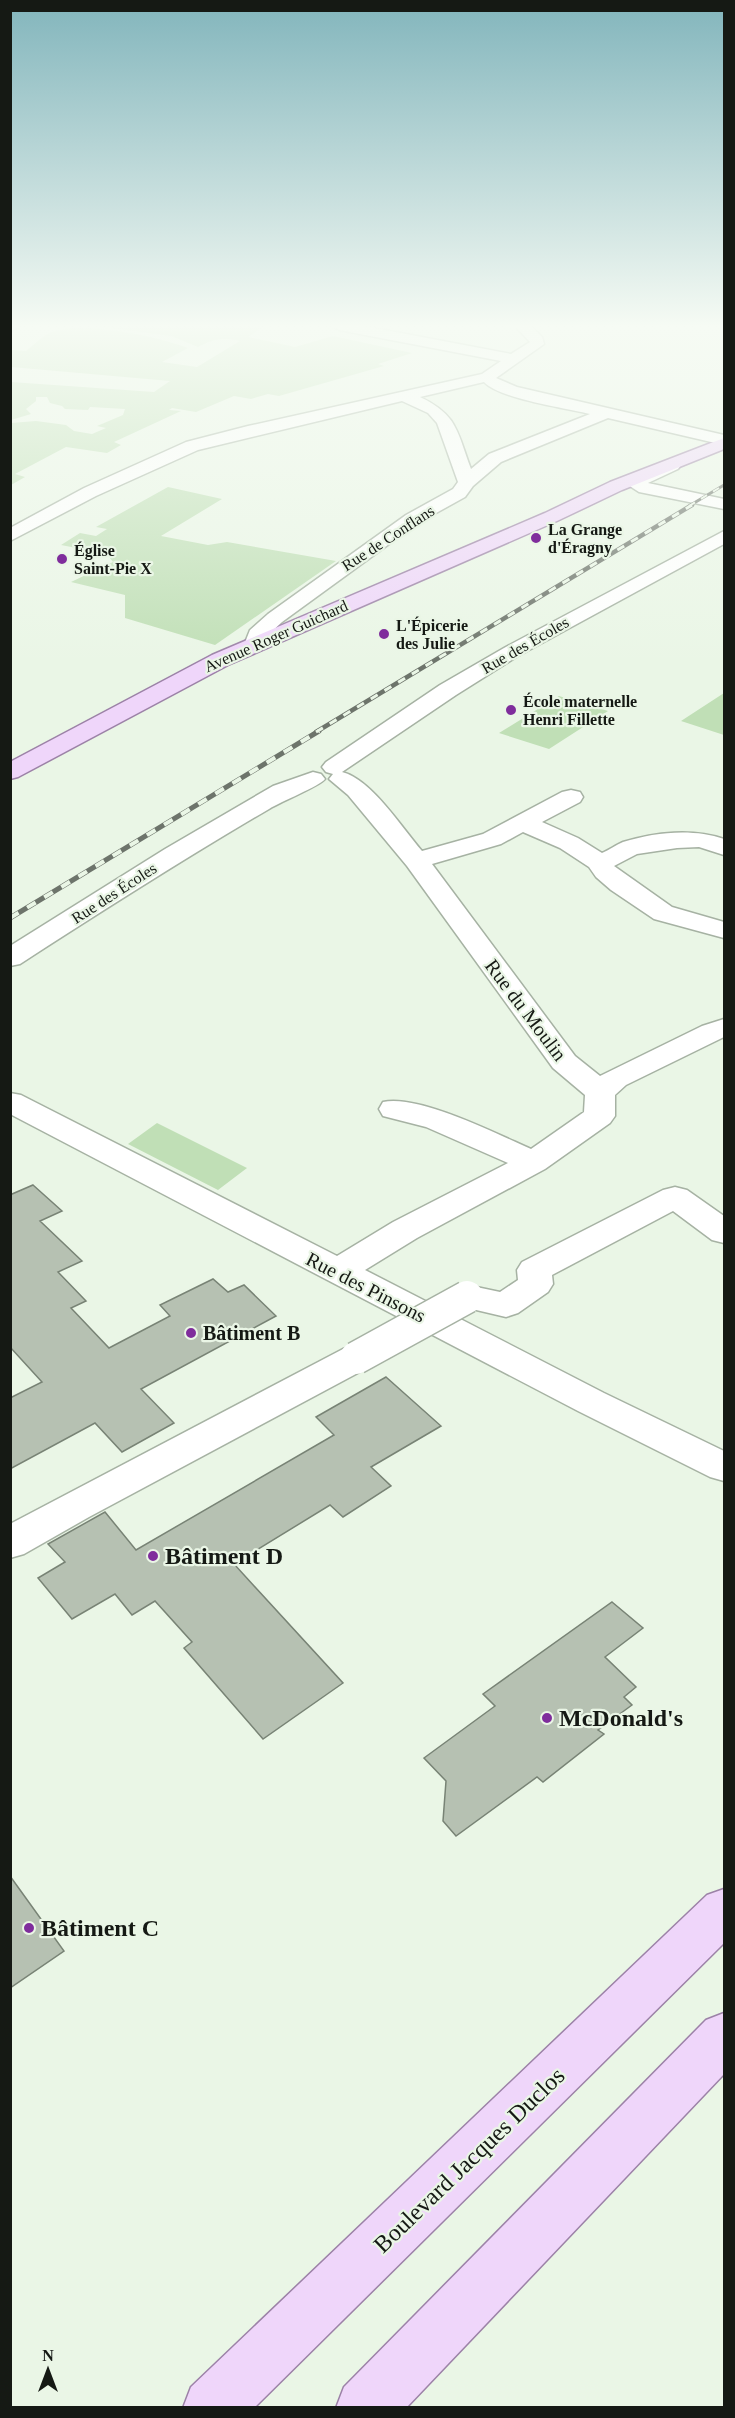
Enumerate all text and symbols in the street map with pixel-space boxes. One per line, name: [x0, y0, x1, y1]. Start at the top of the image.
street label: Rue de Conflans: [339, 502, 437, 574]
place label: La Grange d'Éragny: [548, 521, 622, 557]
marker: La Grange d'Éragny: [529, 531, 543, 545]
place label: Église Saint-Pie X: [74, 541, 152, 577]
marker: Église Saint-Pie X: [55, 552, 69, 566]
street label: Avenue Roger Guichard: [202, 597, 351, 676]
street label: Rue des Écoles: [478, 612, 572, 677]
place label: L'Épicerie des Julie: [396, 616, 468, 652]
marker: L'Épicerie des Julie: [377, 627, 391, 641]
place label: École maternelle Henri Fillette: [523, 692, 637, 728]
marker: École maternelle Henri Fillette: [504, 703, 518, 717]
street label: Rue des Écoles: [68, 858, 160, 927]
street label: Rue du Moulin: [481, 955, 571, 1065]
street label: Rue des Pinsons: [303, 1247, 430, 1327]
place label: Bâtiment B: [203, 1322, 300, 1344]
marker: Bâtiment B: [184, 1326, 198, 1340]
place label: Bâtiment D: [165, 1543, 283, 1569]
marker: Bâtiment D: [146, 1549, 160, 1563]
place label: McDonald's: [559, 1705, 683, 1731]
marker: McDonald's: [540, 1711, 554, 1725]
place label: Bâtiment C: [41, 1915, 159, 1941]
marker: Bâtiment C: [22, 1921, 36, 1935]
street label: Boulevard Jacques Duclos: [368, 2062, 570, 2258]
north arrow: [18, 2340, 78, 2400]
text: N: [42, 2347, 54, 2364]

